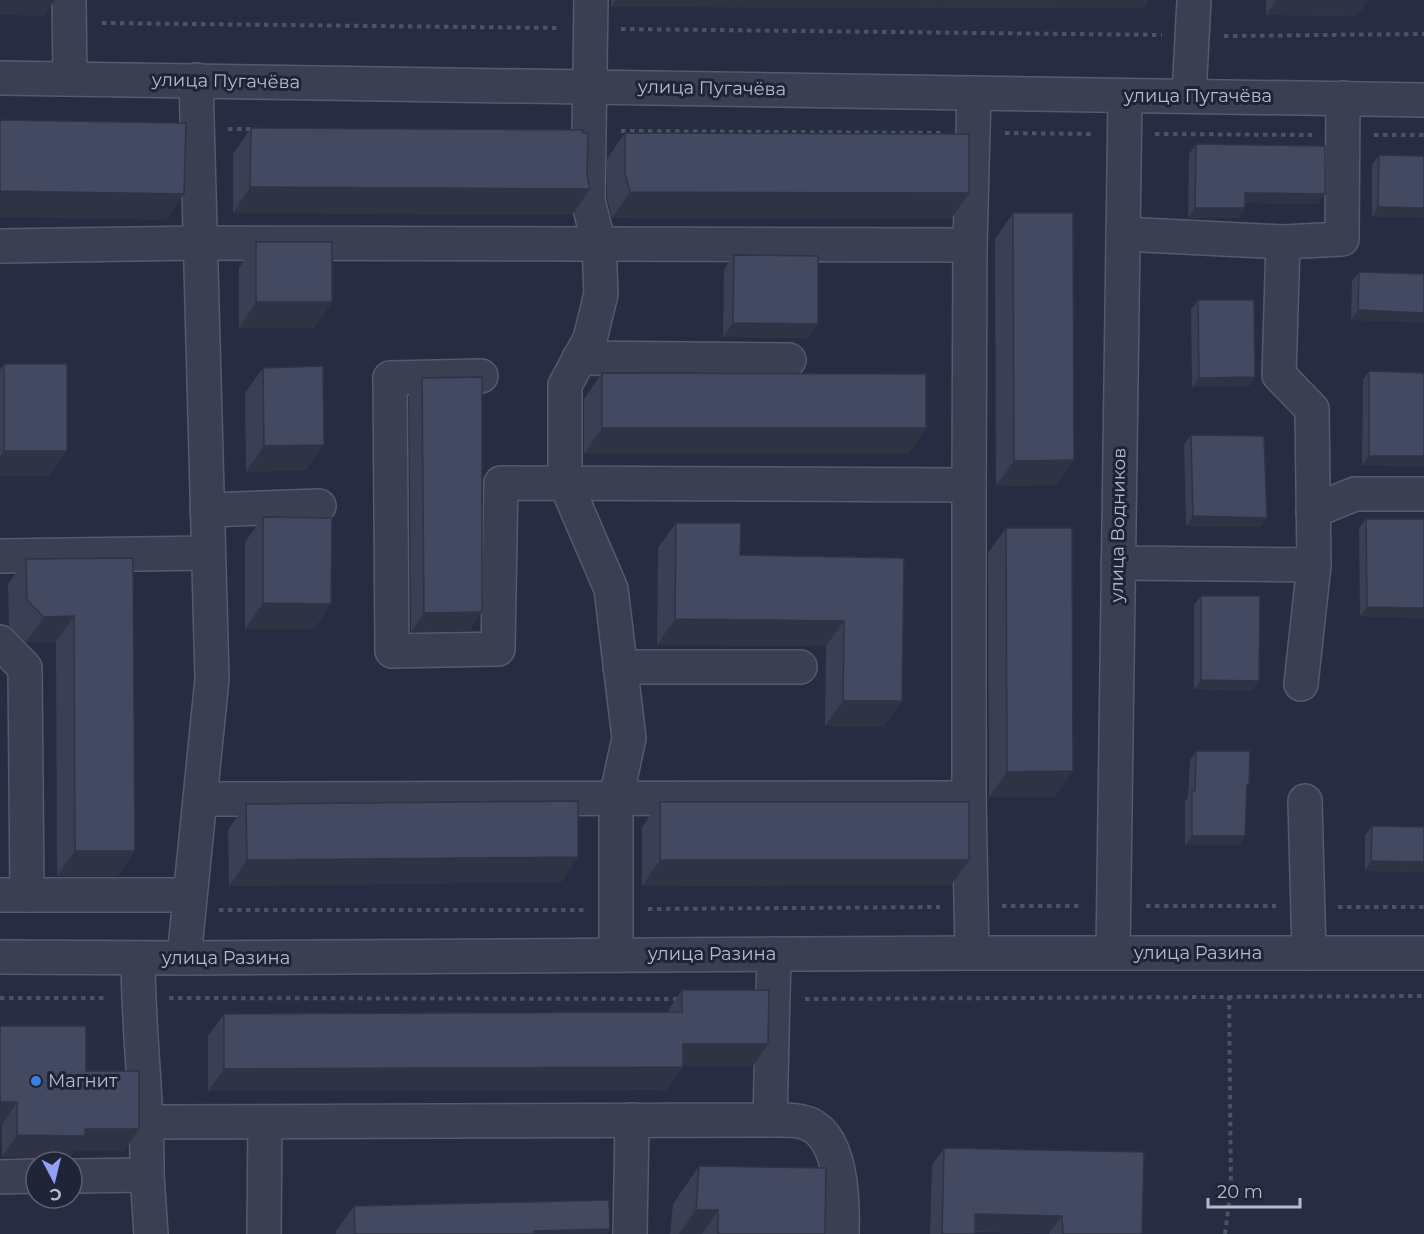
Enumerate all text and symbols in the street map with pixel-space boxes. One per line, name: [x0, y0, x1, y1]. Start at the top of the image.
street label: улица Пугачёва: [151, 69, 300, 93]
street label: улица Пугачёва: [637, 76, 786, 100]
street label: улица Пугачёва: [1123, 85, 1272, 107]
street label: улица Водников: [1106, 448, 1130, 603]
street label: улица Разина: [1133, 942, 1262, 964]
street label: улица Разина: [647, 943, 776, 965]
street label: улица Разина: [161, 947, 290, 969]
place label: Магнит: [48, 1070, 118, 1092]
marker: Магнит: [29, 1074, 43, 1088]
north arrow: [24, 1150, 84, 1210]
scale bar: [1208, 1171, 1300, 1209]
text: 20 m: [1217, 1181, 1263, 1203]
text: С: [48, 1184, 63, 1205]

